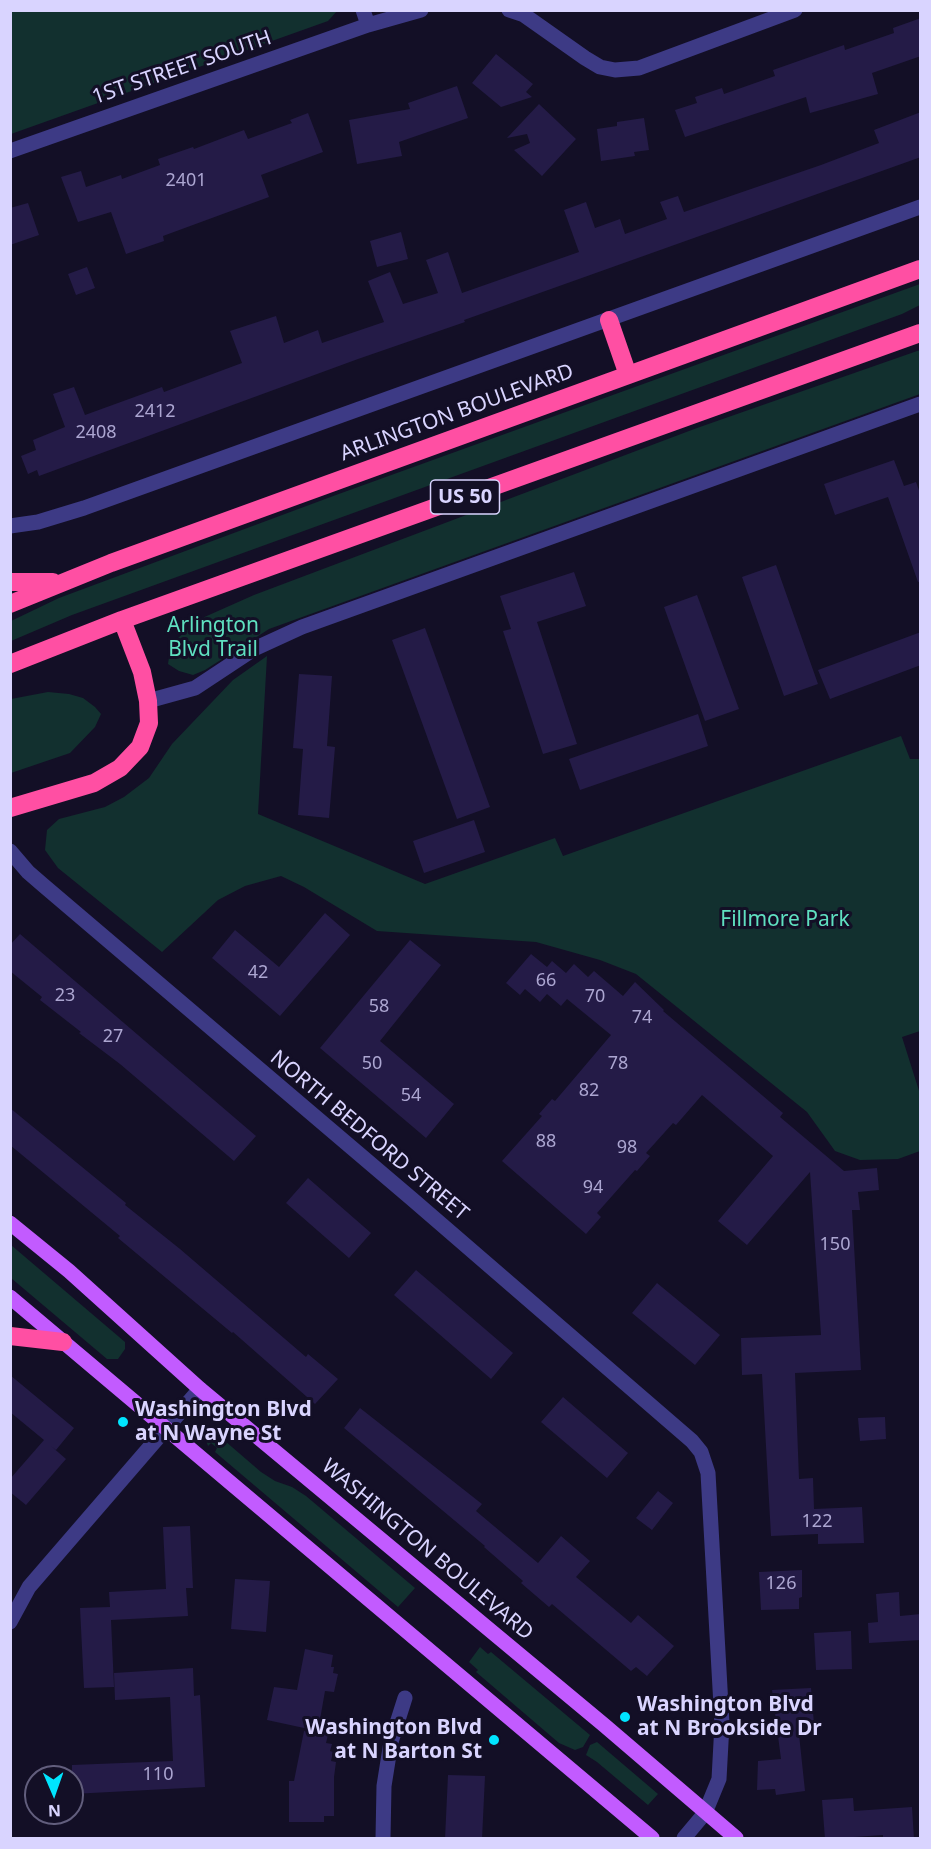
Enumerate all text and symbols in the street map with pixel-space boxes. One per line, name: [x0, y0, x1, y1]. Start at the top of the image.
street label: 1ST STREET SOUTH: [89, 25, 275, 111]
house number: 2401: [165, 170, 207, 192]
street label: ARLINGTON BOULEVARD: [337, 359, 577, 467]
house number: 2412: [134, 401, 176, 423]
house number: 2408: [75, 422, 117, 444]
road number: US 50: [430, 480, 500, 514]
park label: Arlington Blvd Trail: [167, 613, 259, 663]
park label: Fillmore Park: [720, 907, 850, 933]
house number: 42: [248, 962, 268, 984]
house number: 66: [536, 970, 556, 992]
house number: 23: [55, 985, 75, 1007]
house number: 70: [585, 986, 605, 1008]
house number: 58: [369, 996, 389, 1018]
house number: 74: [632, 1007, 652, 1029]
house number: 27: [103, 1026, 123, 1048]
street label: NORTH BEDFORD STREET: [265, 1046, 473, 1226]
house number: 50: [362, 1053, 382, 1075]
house number: 78: [608, 1053, 628, 1075]
house number: 82: [579, 1080, 599, 1102]
house number: 54: [401, 1085, 421, 1107]
house number: 88: [536, 1131, 556, 1153]
house number: 98: [617, 1137, 637, 1159]
house number: 94: [583, 1177, 603, 1199]
house number: 150: [820, 1234, 850, 1256]
place label: Washington Blvd at N Wayne St: [135, 1397, 312, 1447]
marker: Washington Blvd at N Wayne St: [116, 1415, 130, 1429]
street label: WASHINGTON BOULEVARD: [316, 1454, 538, 1646]
house number: 122: [802, 1511, 832, 1533]
house number: 126: [766, 1573, 796, 1595]
place label: Washington Blvd at N Brookside Dr: [637, 1692, 822, 1742]
marker: Washington Blvd at N Brookside Dr: [618, 1710, 632, 1724]
place label: Washington Blvd at N Barton St: [305, 1715, 482, 1765]
marker: Washington Blvd at N Barton St: [487, 1733, 501, 1747]
house number: 110: [143, 1764, 173, 1786]
north arrow: [24, 1765, 84, 1825]
text: N: [48, 1800, 61, 1822]

